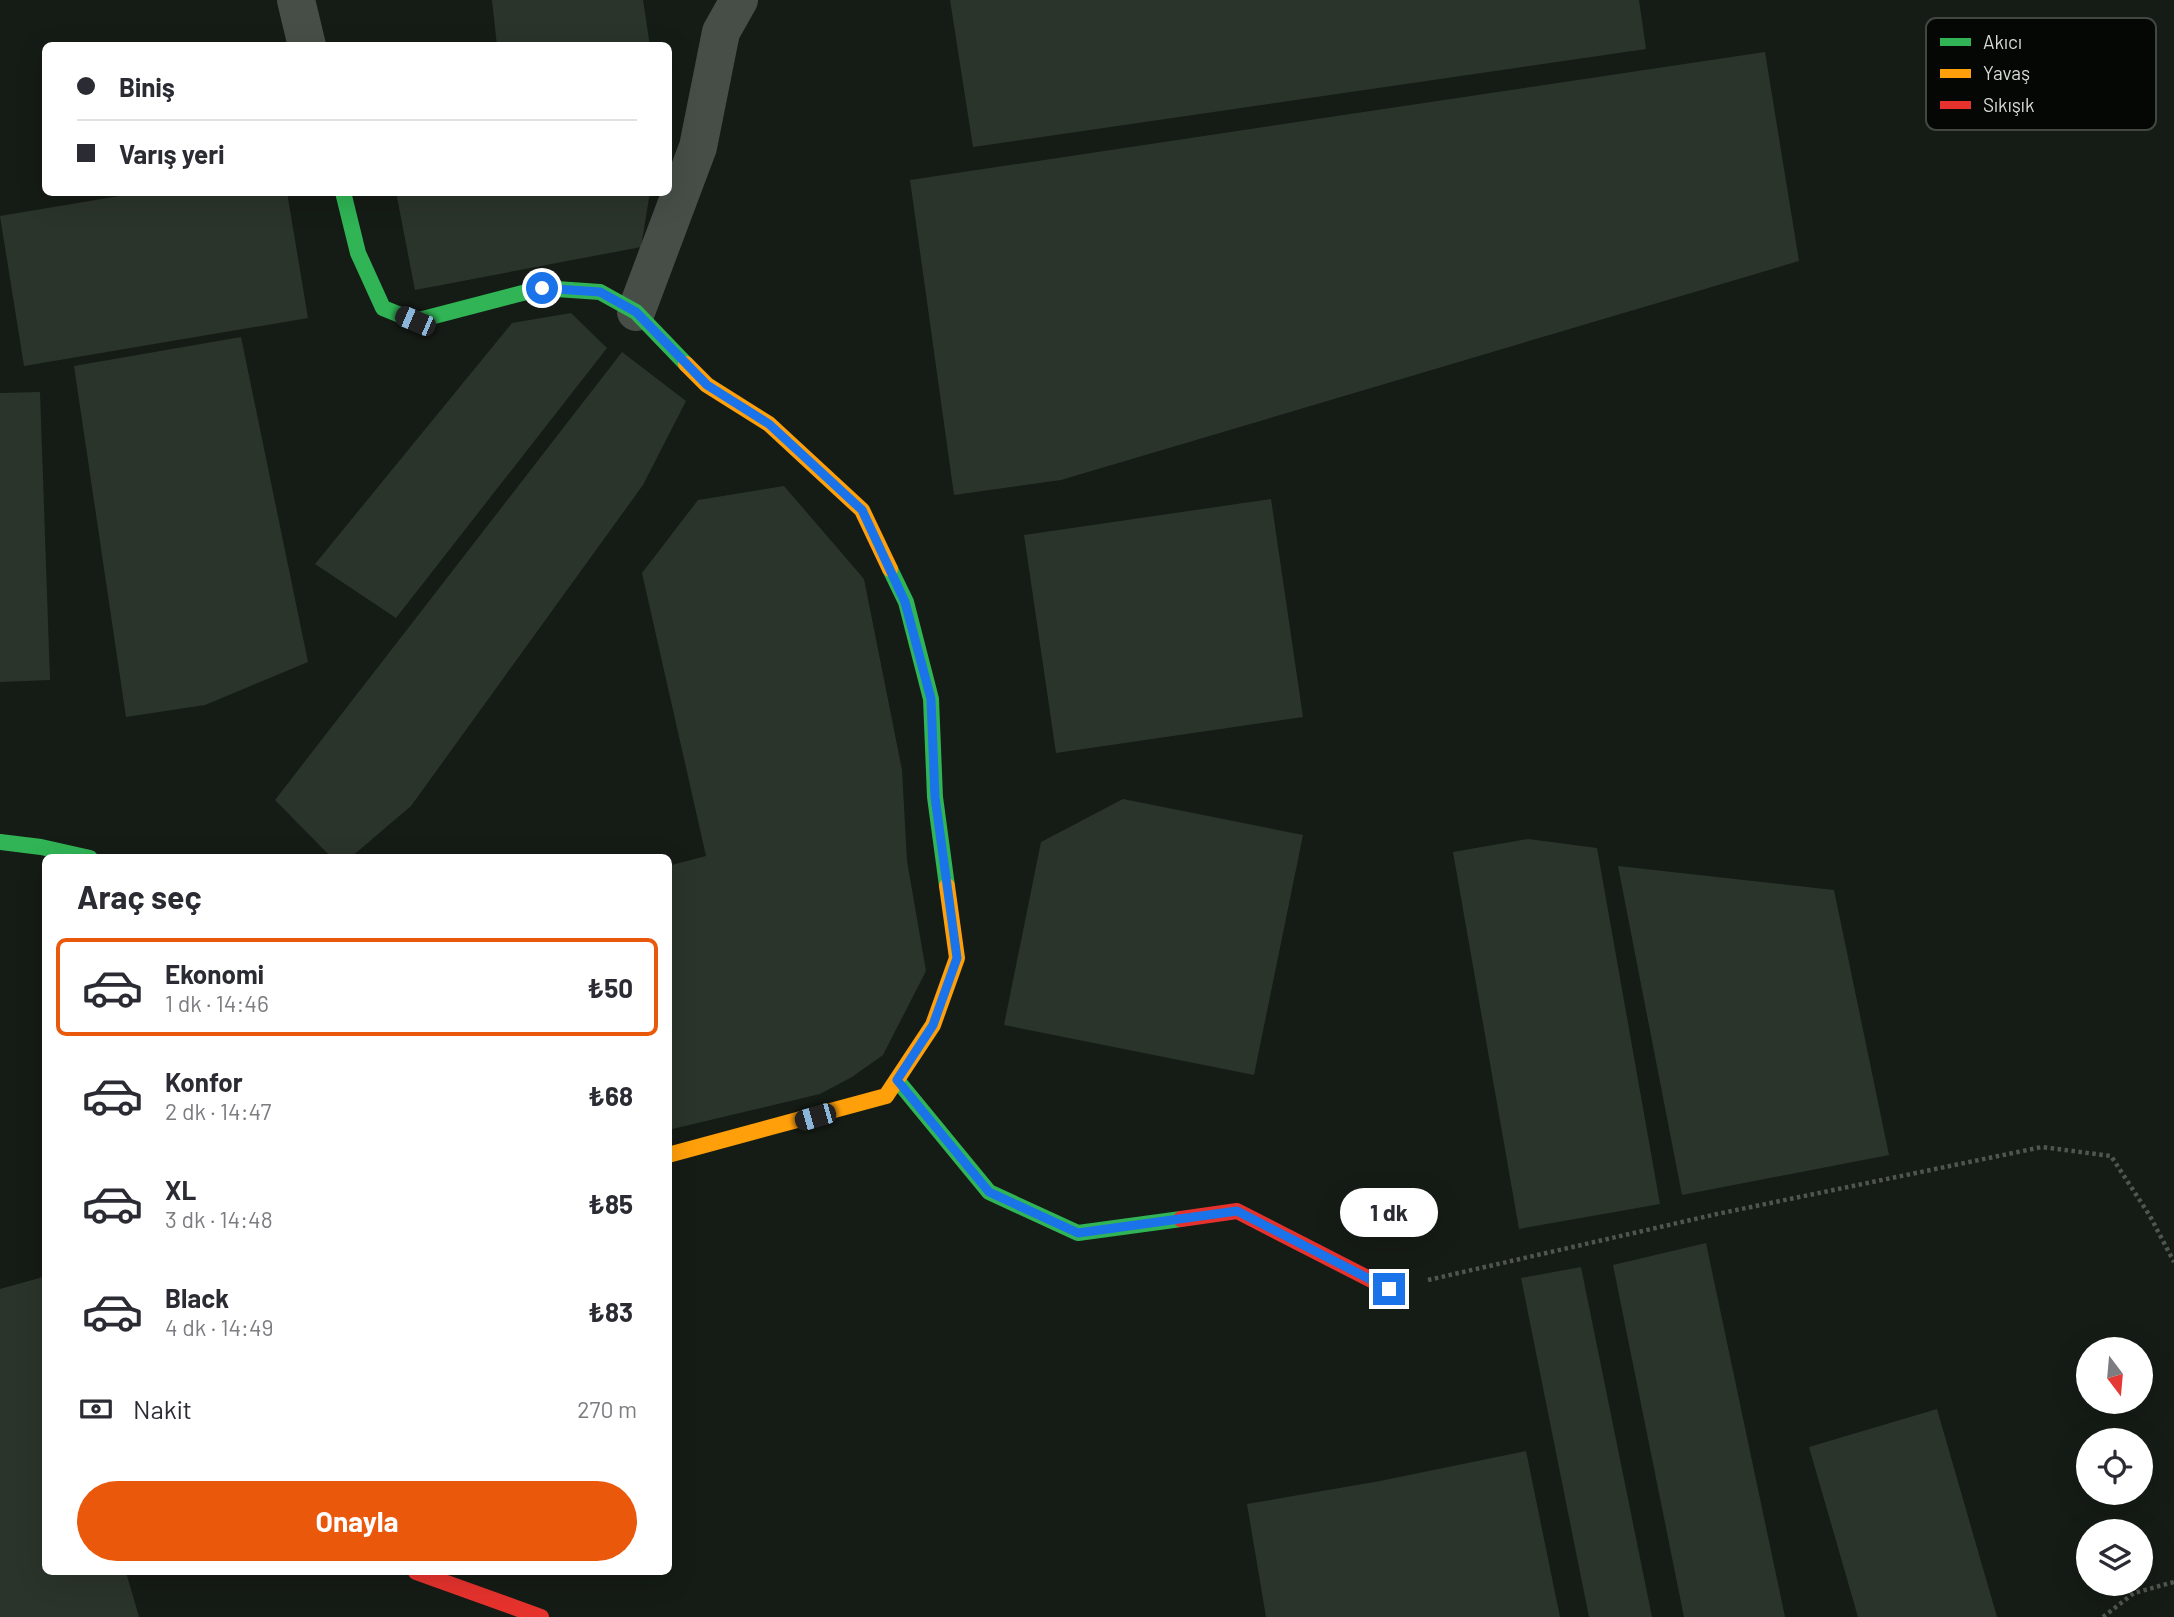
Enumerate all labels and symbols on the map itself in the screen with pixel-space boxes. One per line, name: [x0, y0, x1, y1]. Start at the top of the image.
legend: [1926, 18, 2156, 130]
text: Akıcı: [1983, 30, 2022, 53]
text: Yavaş: [1983, 61, 2030, 84]
text: Sıkışık: [1983, 93, 2034, 116]
route start: [526, 272, 558, 304]
car: [392, 303, 439, 339]
car: [792, 1101, 839, 1133]
callout: 1 dk: [1340, 1188, 1438, 1236]
route end: [1373, 1273, 1405, 1305]
north arrow: [2076, 1337, 2152, 1414]

